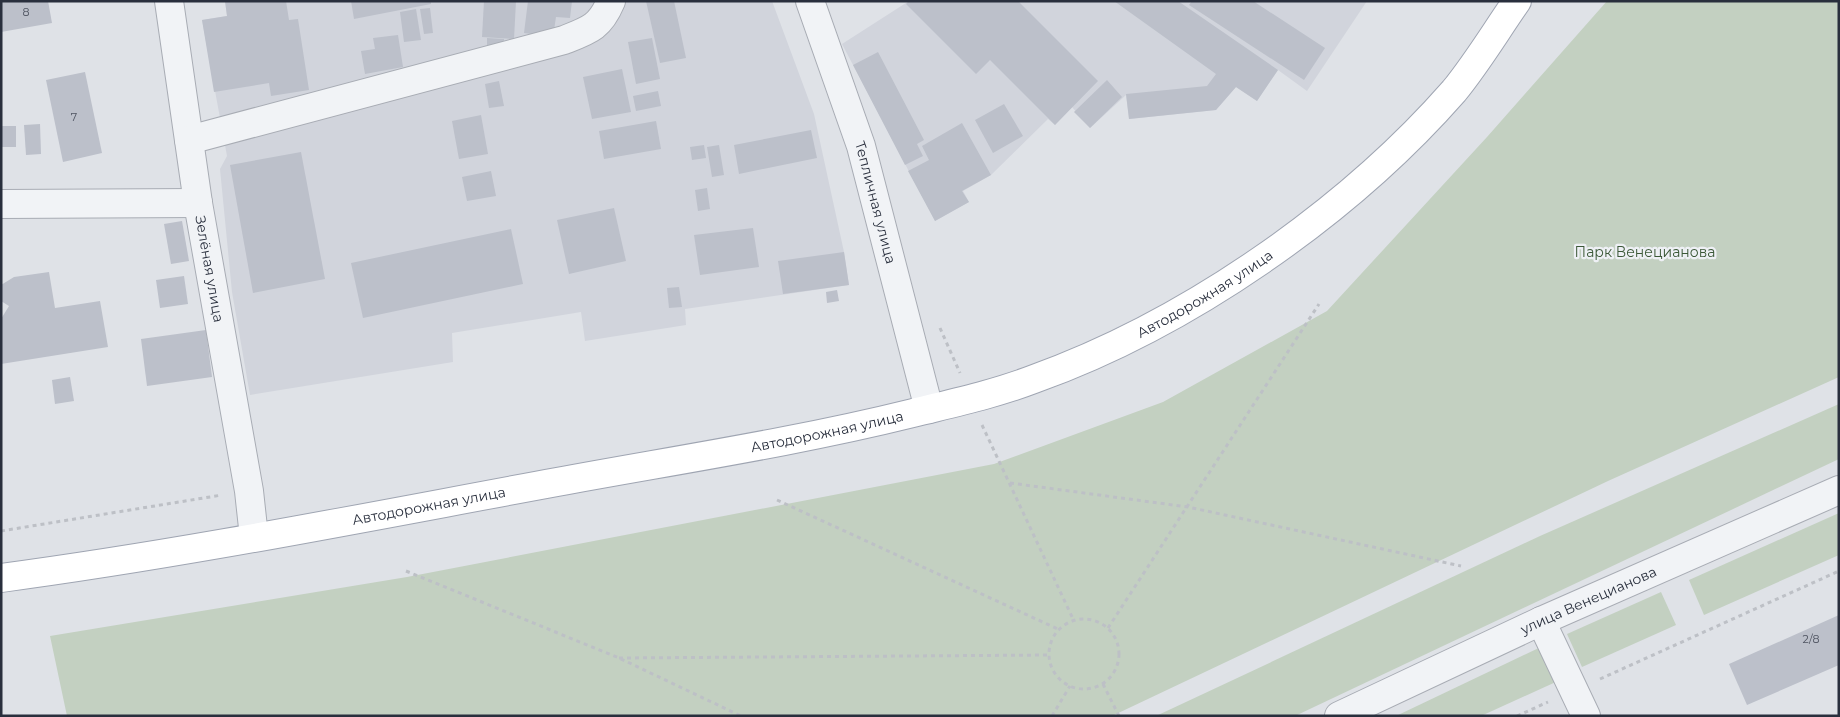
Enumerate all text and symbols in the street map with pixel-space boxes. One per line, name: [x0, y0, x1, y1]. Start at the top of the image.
house number: 8: [22, 5, 30, 19]
house number: 7: [71, 110, 77, 124]
street label: Тепличная улица: [851, 139, 900, 266]
street label: Зелёная улица: [191, 214, 228, 324]
park label: Парк Венецианова: [1575, 243, 1715, 261]
street label: Автодорожная улица: [1134, 246, 1276, 342]
street label: Автодорожная улица: [749, 407, 905, 456]
street label: Автодорожная улица: [351, 483, 507, 529]
street label: улица Венецианова: [1517, 562, 1659, 639]
house number: 2/8: [1803, 632, 1819, 646]

